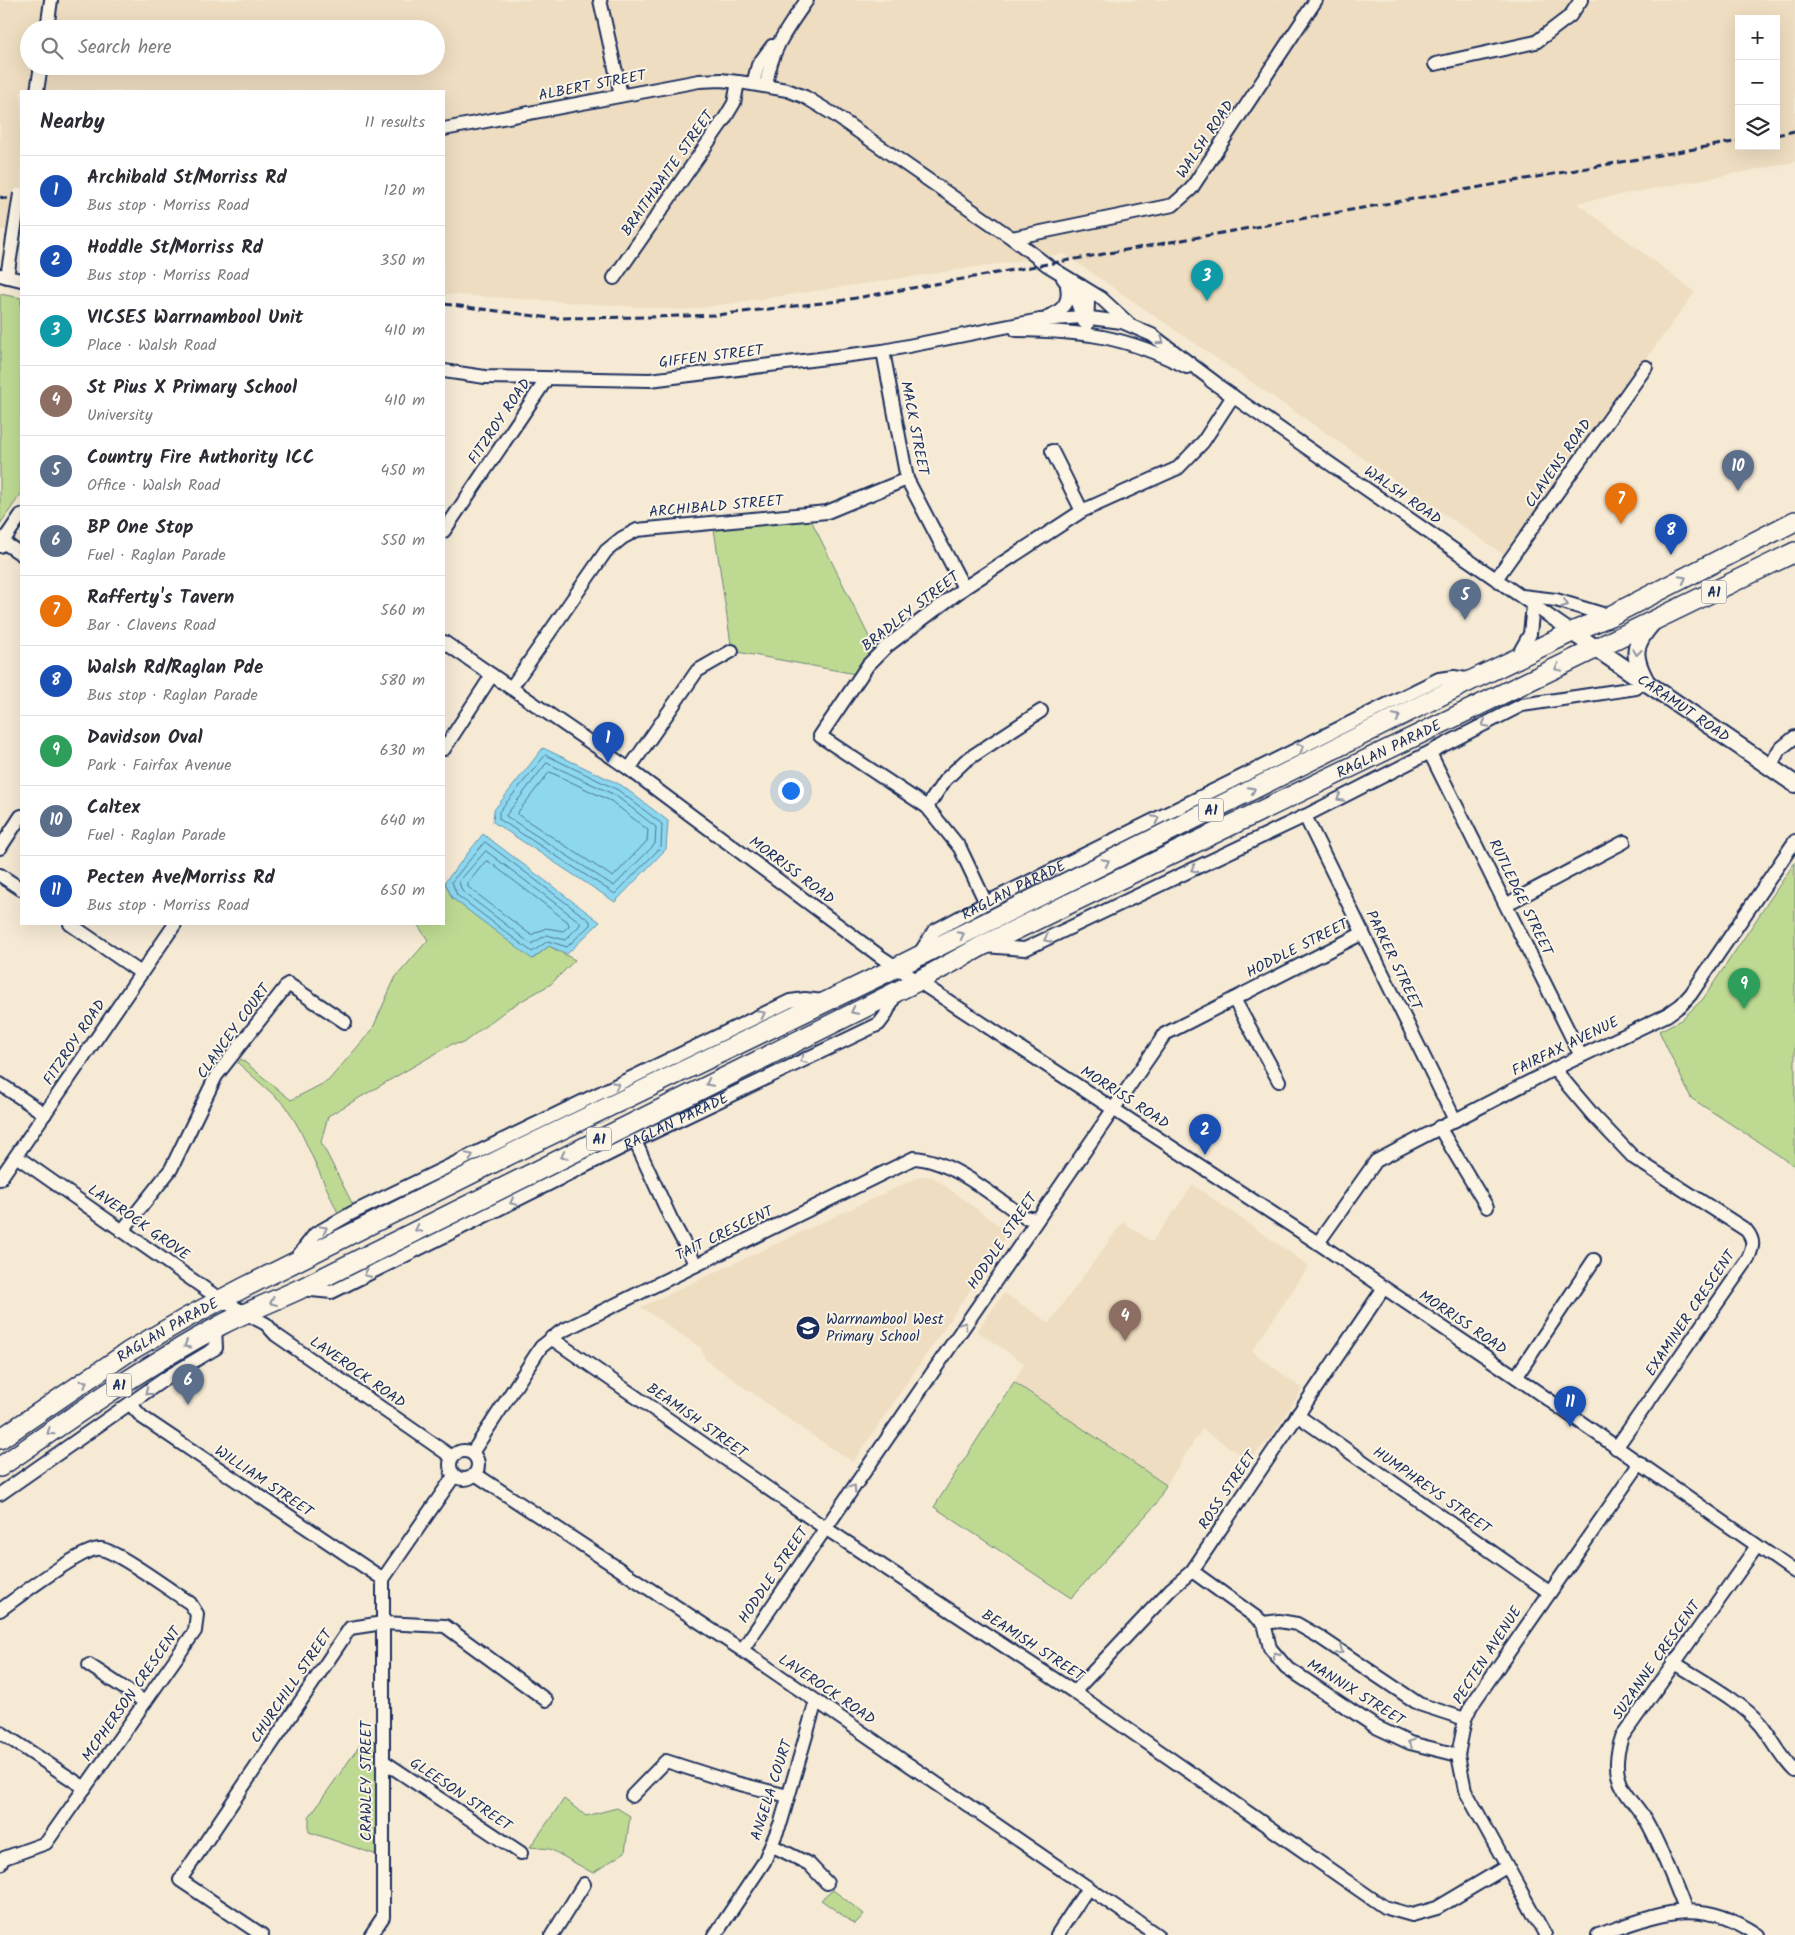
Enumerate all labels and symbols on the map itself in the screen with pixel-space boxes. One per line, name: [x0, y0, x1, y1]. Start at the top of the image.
street label: ALBERT STREET: [537, 63, 650, 108]
street label: WALSH ROAD: [1171, 95, 1241, 184]
street label: BRAITHWAITE STREET: [615, 104, 721, 241]
pin: 3: [1191, 260, 1223, 301]
one-way arrow: [1156, 334, 1165, 344]
street label: GIFFEN STREET: [658, 338, 767, 375]
street label: FITZROY ROAD: [462, 373, 538, 469]
street label: MACK STREET: [893, 379, 935, 479]
street label: CLAVENS ROAD: [1519, 414, 1599, 513]
pin: 10: [1722, 450, 1754, 491]
street label: WALSH ROAD: [1359, 460, 1446, 532]
pin: 7: [1605, 483, 1637, 524]
street label: ARCHIBALD STREET: [648, 489, 786, 525]
pin: 8: [1655, 514, 1687, 555]
street label: BRADLEY STREET: [856, 564, 966, 658]
one-way arrow: [1677, 575, 1686, 585]
pin: 5: [1449, 579, 1481, 620]
road number: A1: [1702, 580, 1726, 604]
one-way arrow: [1560, 598, 1569, 608]
one-way arrow: [1632, 648, 1643, 656]
one-way arrow: [1554, 662, 1563, 673]
street label: CARAMUT ROAD: [1632, 669, 1734, 749]
one-way arrow: [1392, 713, 1401, 723]
street label: RAGLAN PARADE: [1332, 714, 1447, 786]
one-way arrow: [1481, 718, 1490, 728]
pin: 1: [592, 722, 624, 763]
one-way arrow: [1296, 743, 1305, 753]
your location: [778, 778, 804, 804]
one-way arrow: [1246, 786, 1255, 796]
one-way arrow: [1336, 792, 1345, 802]
road number: A1: [1198, 798, 1224, 822]
one-way arrow: [1150, 815, 1159, 825]
street label: MORRISS ROAD: [743, 831, 840, 911]
street label: RUTLEDGE STREET: [1482, 835, 1560, 961]
street label: RAGLAN PARADE: [957, 854, 1071, 927]
one-way arrow: [1101, 858, 1110, 868]
one-way arrow: [1190, 862, 1199, 872]
street label: PARKER STREET: [1358, 906, 1429, 1016]
street label: HODDLE STREET: [1242, 912, 1355, 985]
one-way arrow: [956, 931, 965, 941]
one-way arrow: [1043, 932, 1052, 943]
pin: 9: [1728, 968, 1760, 1009]
street label: CLANCEY COURT: [191, 977, 278, 1084]
street label: FITZROY ROAD: [37, 994, 113, 1090]
one-way arrow: [850, 1004, 859, 1015]
one-way arrow: [757, 1010, 766, 1020]
street label: FAIRFAX AVENUE: [1508, 1010, 1624, 1083]
one-way arrow: [799, 1054, 808, 1065]
street label: MORRISS ROAD: [1075, 1060, 1174, 1136]
one-way arrow: [705, 1077, 714, 1088]
one-way arrow: [611, 1081, 620, 1091]
street label: RAGLAN PARADE: [620, 1086, 734, 1158]
pin: 2: [1189, 1114, 1221, 1155]
road number: A1: [586, 1128, 612, 1150]
one-way arrow: [560, 1150, 569, 1160]
one-way arrow: [464, 1152, 473, 1162]
street label: LAVEROCK GROVE: [82, 1179, 195, 1268]
street label: HODDLE STREET: [962, 1187, 1045, 1295]
one-way arrow: [509, 1196, 518, 1206]
street label: TAIT CRESCENT: [671, 1199, 779, 1268]
one-way arrow: [414, 1223, 423, 1233]
one-way arrow: [319, 1225, 328, 1235]
street label: EXAMINER CRESCENT: [1640, 1244, 1743, 1382]
one-way arrow: [363, 1268, 372, 1279]
street label: MORRISS ROAD: [1413, 1284, 1512, 1361]
street label: RAGLAN PARADE: [112, 1291, 224, 1369]
one-way arrow: [269, 1295, 278, 1306]
pin: 4: [1109, 1300, 1141, 1341]
place label: Warrnambool West Primary School: [826, 1308, 944, 1349]
school or university icon: Warrnambool West Primary School: [795, 1315, 821, 1341]
one-way arrow: [958, 1321, 967, 1331]
street label: LAVEROCK ROAD: [304, 1331, 411, 1415]
one-way arrow: [183, 1339, 192, 1349]
pin: 6: [172, 1364, 204, 1405]
road number: A1: [106, 1374, 132, 1396]
street label: BEAMISH STREET: [641, 1377, 753, 1466]
one-way arrow: [78, 1380, 88, 1389]
pin: 11: [1554, 1386, 1586, 1427]
one-way arrow: [145, 1387, 154, 1395]
one-way arrow: [46, 1426, 55, 1435]
street label: WILLIAM STREET: [209, 1440, 319, 1525]
street label: HUMPHREYS STREET: [1367, 1441, 1497, 1542]
street label: ROSS STREET: [1193, 1445, 1264, 1535]
one-way arrow: [847, 1484, 856, 1494]
street label: HODDLE STREET: [733, 1521, 816, 1629]
street label: SUZANNE CRESCENT: [1607, 1594, 1708, 1725]
street label: PECTEN AVENUE: [1447, 1601, 1529, 1709]
street label: BEAMISH STREET: [976, 1604, 1090, 1689]
street label: MCPHERSON CRESCENT: [76, 1620, 189, 1767]
street label: CHURCHILL STREET: [245, 1623, 340, 1748]
one-way arrow: [1334, 1645, 1344, 1654]
street label: LAVEROCK ROAD: [773, 1648, 880, 1731]
one-way arrow: [1272, 1651, 1281, 1660]
street label: MANNIX STREET: [1302, 1653, 1411, 1734]
street label: CRAWLEY STREET: [355, 1719, 379, 1841]
street label: ANGELA COURT: [744, 1735, 800, 1844]
one-way arrow: [1407, 1739, 1416, 1749]
street label: GLEESON STREET: [405, 1752, 518, 1839]

